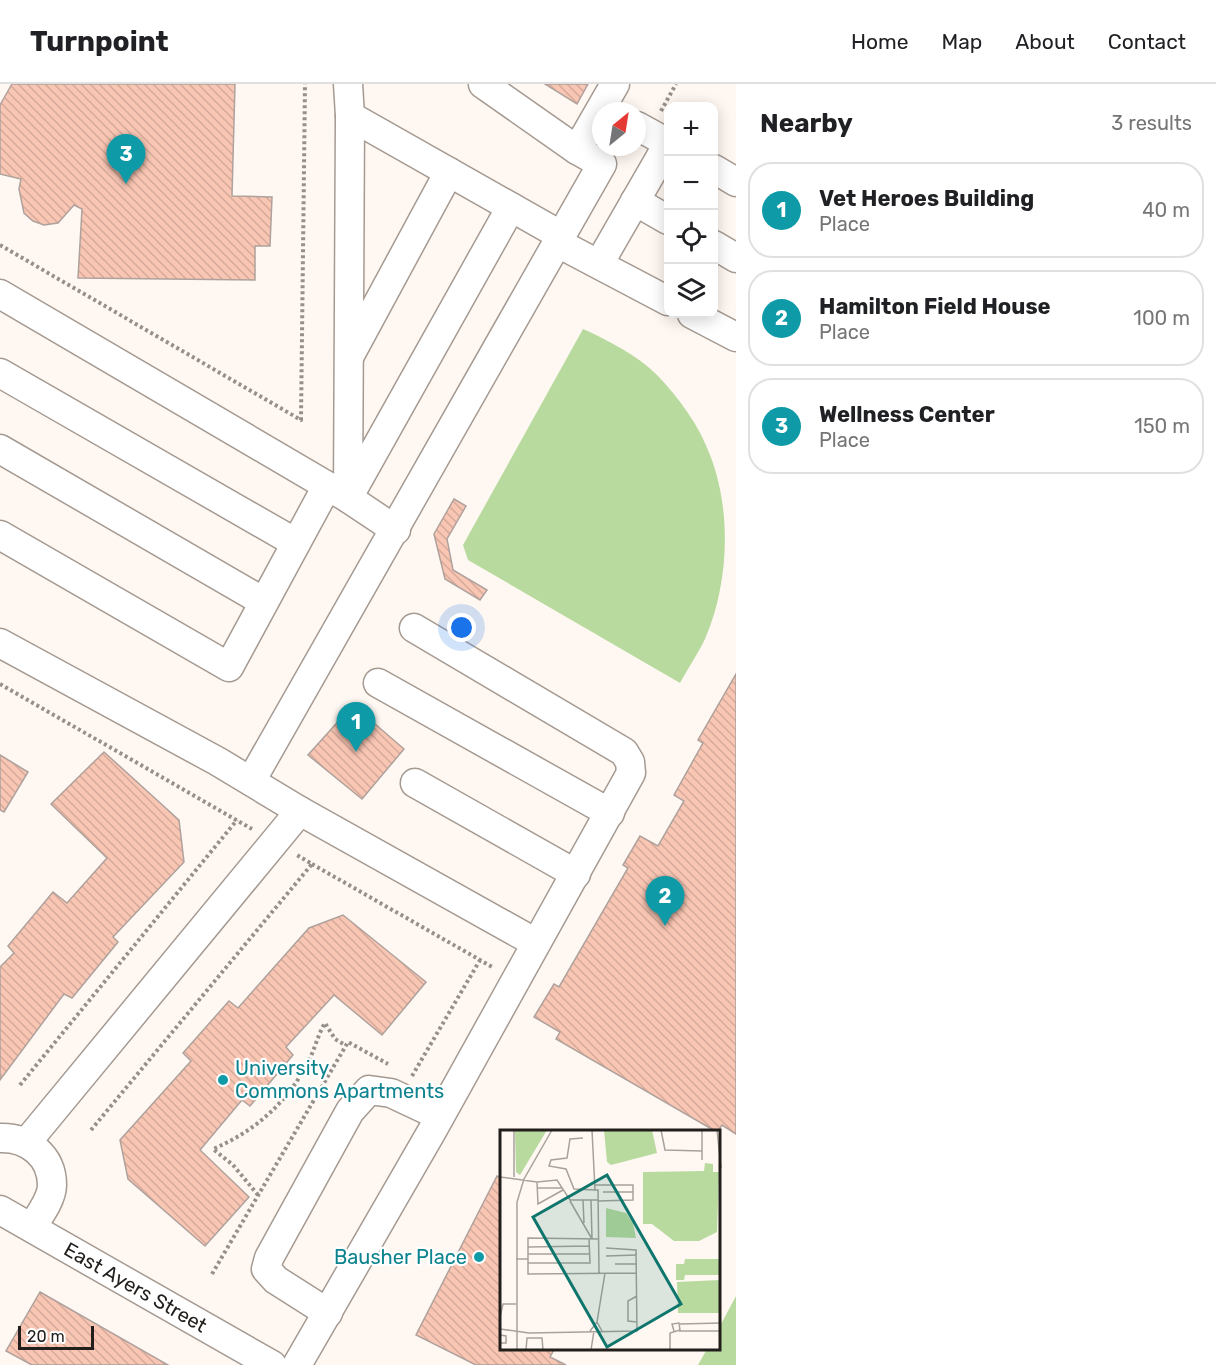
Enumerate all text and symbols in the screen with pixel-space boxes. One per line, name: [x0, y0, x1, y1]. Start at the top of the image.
text: Turnpoint: [30, 25, 169, 58]
text: Home: [851, 29, 908, 54]
text: Map: [941, 29, 982, 54]
text: About: [1015, 29, 1075, 54]
text: Contact: [1108, 29, 1186, 54]
north arrow: [592, 102, 646, 156]
map controls: [664, 102, 718, 318]
button: +: [664, 102, 718, 156]
text: Nearby: [760, 108, 853, 139]
text: 3 results: [1111, 111, 1192, 135]
pin: 3: [106, 135, 146, 184]
button: −: [664, 156, 718, 210]
text: Vet Heroes Building: [819, 185, 1034, 212]
text: 1: [777, 198, 786, 222]
text: 40 m: [1142, 198, 1190, 222]
button: locate: [664, 210, 718, 264]
text: Place: [819, 212, 870, 236]
button: layers: [664, 264, 718, 318]
text: Hamilton Field House: [819, 293, 1051, 320]
text: 2: [775, 306, 788, 330]
text: 100 m: [1133, 306, 1190, 330]
text: Place: [819, 320, 870, 344]
text: Wellness Center: [819, 401, 995, 428]
text: 3: [775, 414, 788, 438]
text: 150 m: [1134, 414, 1190, 438]
text: Place: [819, 428, 870, 452]
your location: [447, 613, 476, 642]
pin: 1: [336, 702, 376, 752]
pin: 2: [646, 876, 684, 926]
place label: University Commons Apartments: [235, 1056, 444, 1103]
marker: University Commons Apartments: [216, 1073, 230, 1087]
inset map: [500, 1130, 721, 1350]
street label: East Ayers Street: [60, 1237, 211, 1338]
place label: Bausher Place: [334, 1245, 467, 1269]
marker: Bausher Place: [472, 1250, 486, 1264]
scale bar: [18, 1323, 94, 1350]
text: 20 m: [27, 1327, 65, 1346]

